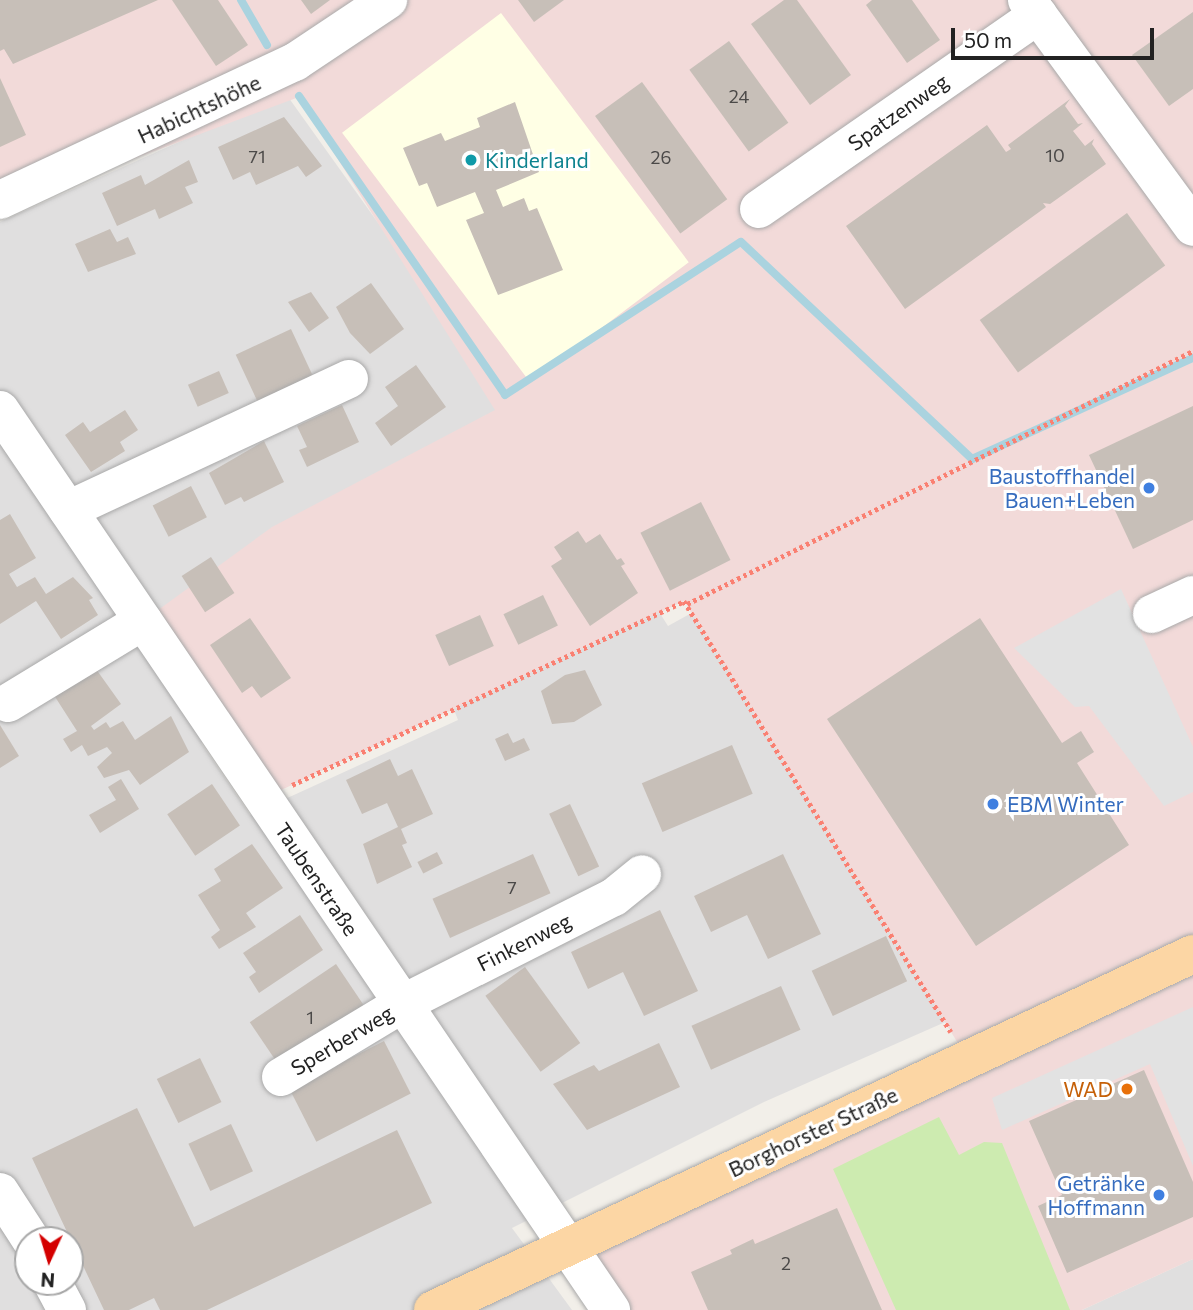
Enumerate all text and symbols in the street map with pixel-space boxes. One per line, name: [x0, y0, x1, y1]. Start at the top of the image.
scale bar: [955, 14, 1158, 58]
text: 50 m: [964, 27, 1012, 52]
street label: Spatzenweg: [843, 68, 953, 156]
street label: Habichtshöhe: [133, 70, 265, 148]
house number: 24: [729, 85, 749, 107]
house number: 10: [1045, 144, 1065, 166]
house number: 71: [248, 145, 266, 167]
house number: 26: [651, 146, 671, 168]
place label: Kinderland: [485, 147, 589, 173]
marker: Kinderland: [463, 152, 479, 168]
place label: Baustoffhandel Bauen+Leben: [989, 463, 1135, 513]
marker: Baustoffhandel Bauen+Leben: [1141, 480, 1157, 496]
place label: EBM Winter: [1007, 791, 1124, 817]
marker: EBM Winter: [985, 796, 1001, 812]
street label: Taubenstraße: [270, 818, 364, 940]
house number: 7: [507, 876, 517, 898]
street label: Finkenweg: [473, 908, 575, 976]
street label: Sperberweg: [286, 1000, 398, 1080]
house number: 1: [306, 1006, 314, 1028]
place label: WAD: [1063, 1076, 1113, 1102]
marker: WAD: [1119, 1081, 1135, 1097]
street label: Borghorster Straße: [724, 1082, 902, 1182]
place label: Getränke Hoffmann: [1047, 1170, 1145, 1220]
marker: Getränke Hoffmann: [1151, 1187, 1167, 1203]
north arrow: [14, 1226, 84, 1296]
house number: 2: [781, 1252, 791, 1274]
text: N: [40, 1268, 56, 1292]

